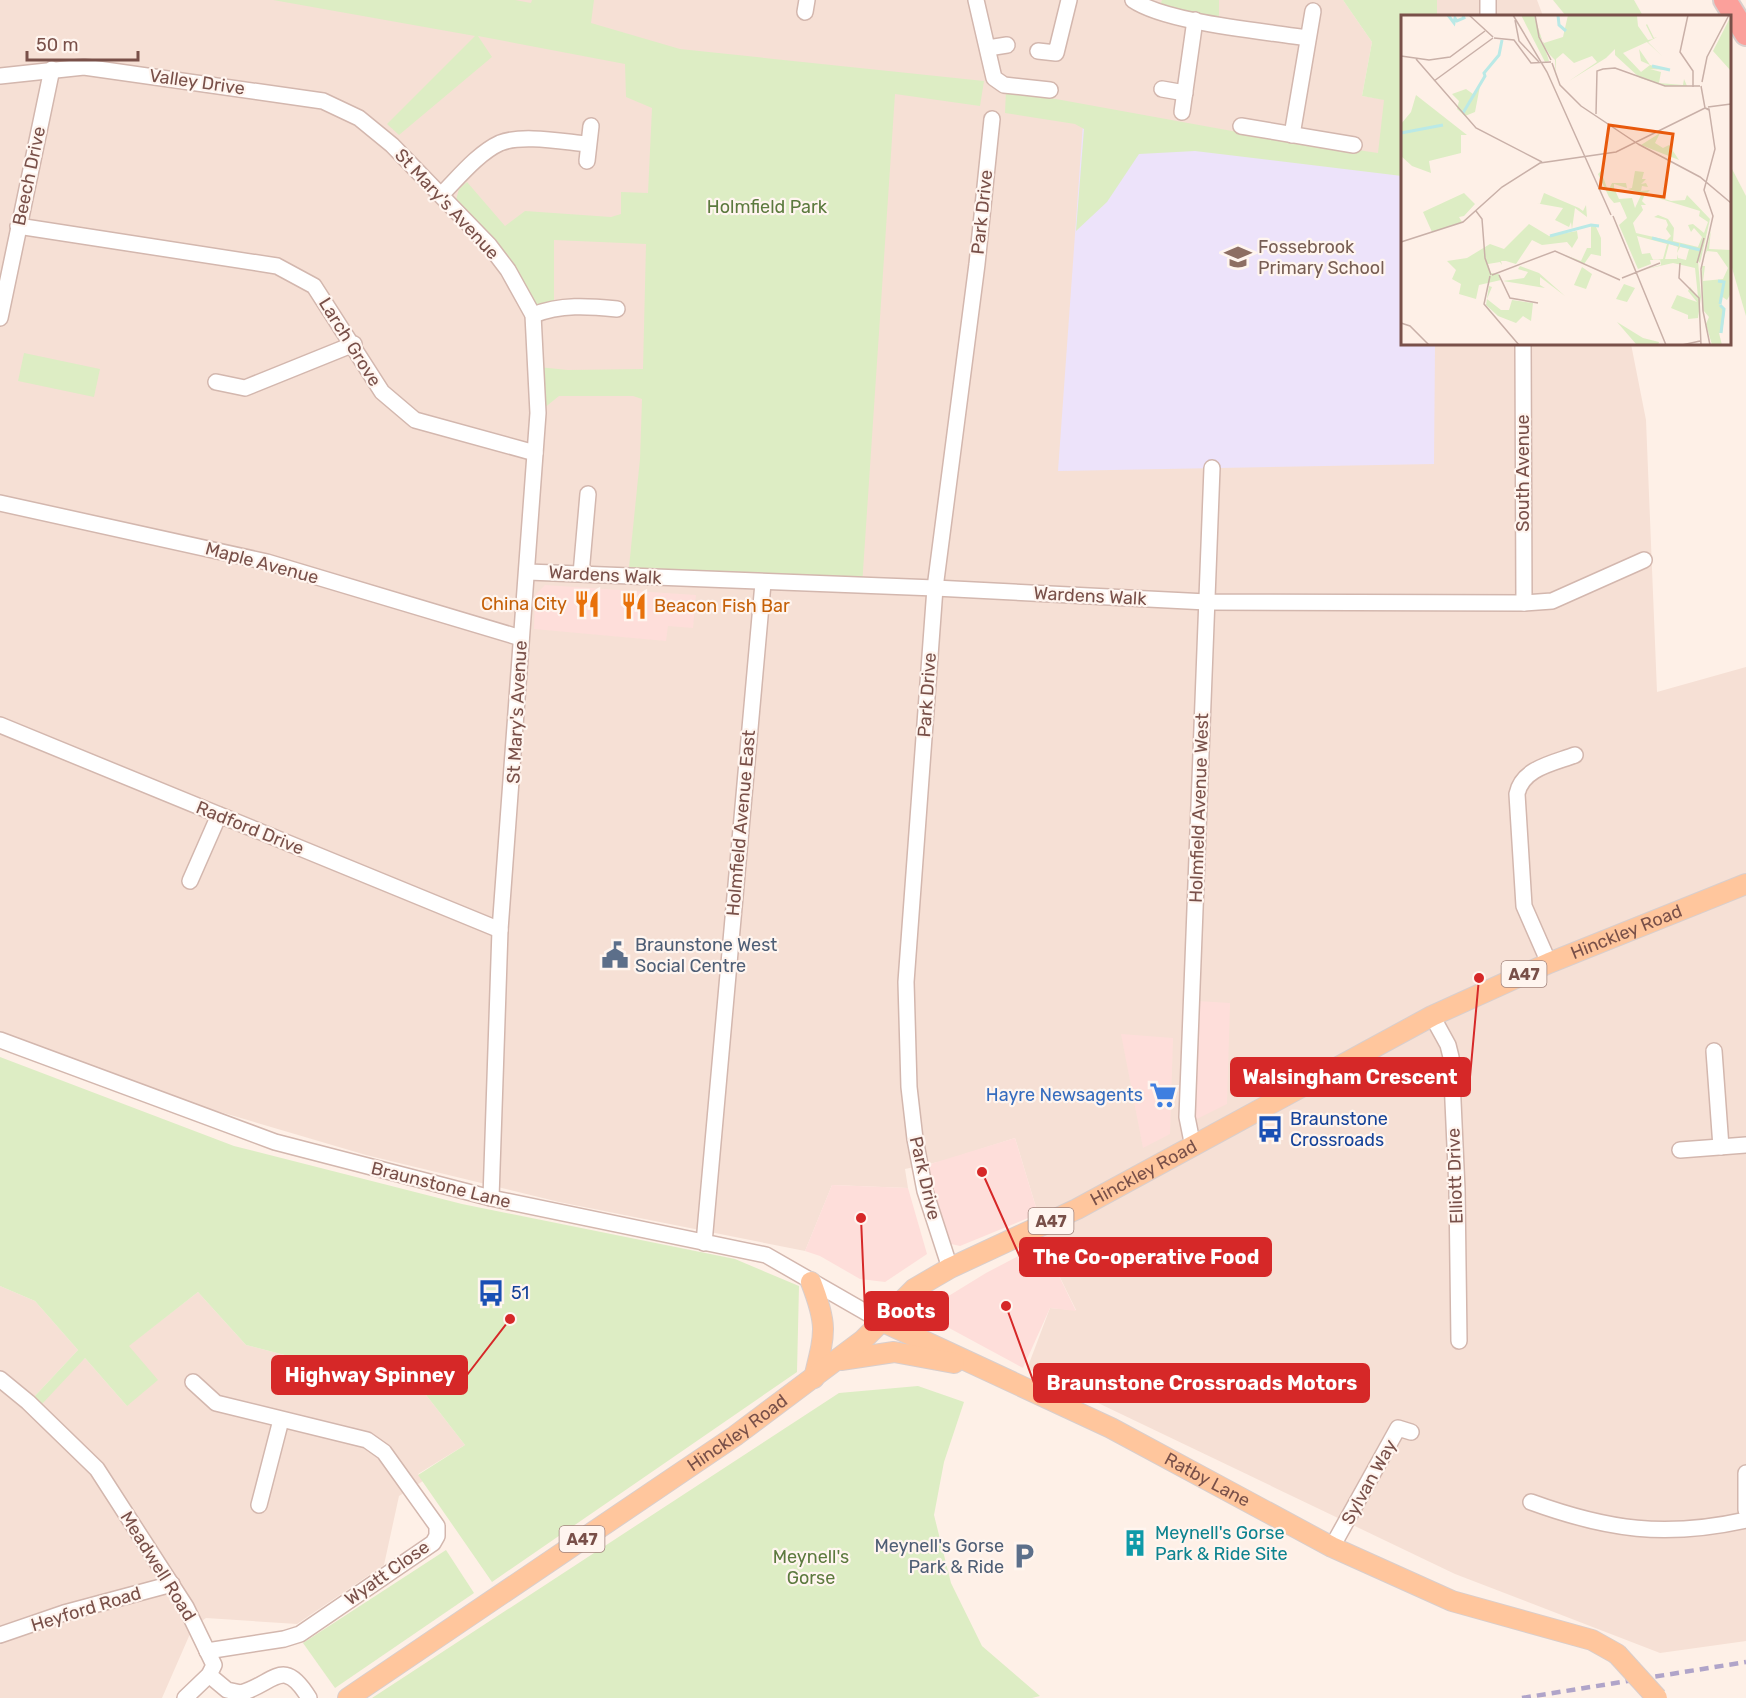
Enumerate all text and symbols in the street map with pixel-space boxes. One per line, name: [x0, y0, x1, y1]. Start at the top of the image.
inset map: [1401, 15, 1731, 345]
scale bar: [27, 24, 138, 62]
text: 50 m: [36, 34, 79, 56]
street label: Valley Drive: [148, 64, 246, 100]
street label: Beech Drive: [8, 124, 50, 228]
street label: St Mary's Avenue: [390, 144, 504, 264]
street label: Park Drive: [967, 169, 997, 255]
park label: Holmfield Park: [707, 196, 828, 218]
place label: Fossebrook Primary School: [1258, 236, 1385, 279]
school or university icon: Fossebrook Primary School: [1223, 242, 1253, 272]
street label: Larch Grove: [314, 293, 386, 391]
street label: South Avenue: [1512, 414, 1534, 532]
street label: Maple Avenue: [203, 537, 321, 589]
street label: Wardens Walk: [548, 561, 663, 589]
street label: Wardens Walk: [1033, 582, 1148, 610]
restaurant icon: China City: [572, 589, 602, 619]
restaurant icon: Beacon Fish Bar: [619, 591, 649, 621]
place label: China City: [481, 593, 567, 615]
place label: Beacon Fish Bar: [654, 595, 790, 617]
street label: St Mary's Avenue: [502, 640, 532, 784]
street label: Park Drive: [913, 652, 941, 738]
street label: Holmfield Avenue West: [1185, 713, 1213, 903]
street label: Holmfield Avenue East: [722, 729, 760, 917]
street label: Radford Drive: [193, 796, 307, 860]
street label: Hinckley Road: [1567, 900, 1685, 964]
place label: Braunstone West Social Centre: [635, 934, 777, 977]
public building icon: Braunstone West Social Centre: [600, 940, 630, 970]
road number: A47: [1502, 961, 1546, 987]
callout: Walsingham Crescent: [1231, 1058, 1470, 1096]
text: Walsingham Crescent: [1242, 1065, 1458, 1089]
supermarket icon: Hayre Newsagents: [1148, 1080, 1178, 1110]
place label: Hayre Newsagents: [986, 1084, 1143, 1106]
place label: Braunstone Crossroads: [1290, 1108, 1388, 1151]
bus stop icon: Braunstone Crossroads: [1255, 1114, 1285, 1144]
street label: Elliott Drive: [1442, 1128, 1468, 1224]
street label: Park Drive: [905, 1134, 945, 1222]
street label: Hinckley Road: [1086, 1135, 1201, 1211]
street label: Braunstone Lane: [369, 1157, 513, 1213]
road number: A47: [1028, 1208, 1074, 1234]
callout: The Co-operative Food: [1020, 1238, 1271, 1276]
text: The Co-operative Food: [1033, 1245, 1259, 1269]
bus stop icon: 51: [476, 1278, 506, 1308]
place label: 51: [511, 1282, 529, 1304]
callout: Boots: [865, 1292, 948, 1330]
text: Boots: [877, 1299, 935, 1323]
callout: Highway Spinney: [272, 1356, 467, 1394]
text: Highway Spinney: [285, 1363, 455, 1387]
callout: Braunstone Crossroads Motors: [1034, 1364, 1369, 1402]
text: Braunstone Crossroads Motors: [1047, 1371, 1357, 1395]
street label: Hinckley Road: [683, 1390, 792, 1476]
street label: Sylvan Way: [1337, 1436, 1401, 1528]
street label: Ratby Lane: [1161, 1448, 1254, 1512]
street label: Meadwell Road: [116, 1507, 200, 1625]
place label: Meynell's Gorse Park & Ride Site: [1155, 1522, 1288, 1565]
road number: A47: [560, 1526, 604, 1552]
building icon: Meynell's Gorse Park & Ride Site: [1120, 1528, 1150, 1558]
place label: Meynell's Gorse Park & Ride: [874, 1535, 1004, 1578]
street label: Wyatt Close: [340, 1536, 434, 1610]
parking icon: Meynell's Gorse Park & Ride: [1009, 1541, 1039, 1571]
park label: Meynell's Gorse: [773, 1546, 849, 1589]
street label: Heyford Road: [28, 1582, 144, 1636]

